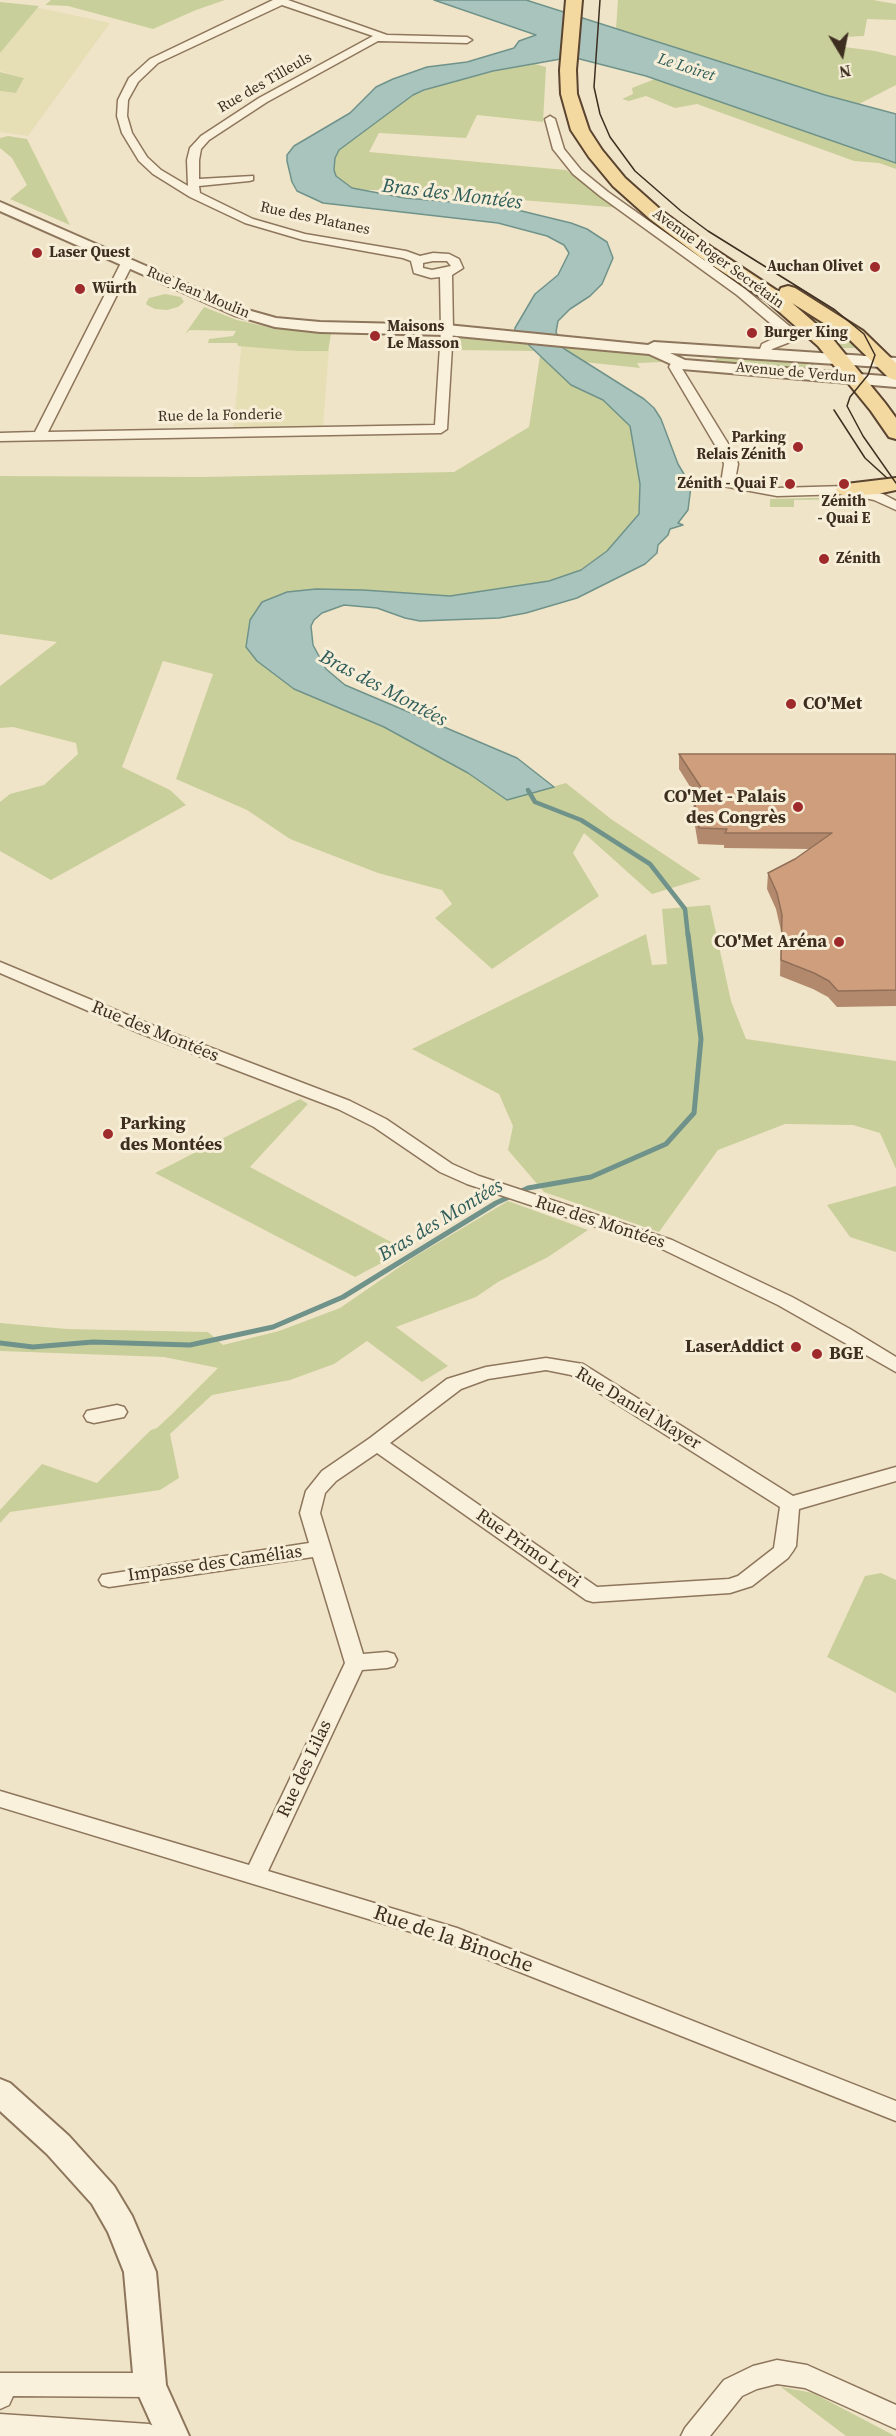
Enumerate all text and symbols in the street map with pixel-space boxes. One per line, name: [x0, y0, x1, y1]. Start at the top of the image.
north arrow: [812, 24, 872, 84]
street label: Rue des Tilleuls: [215, 49, 315, 117]
water label: Le Loiret: [655, 50, 717, 86]
text: N: [837, 60, 853, 84]
water label: Bras des Montées: [381, 175, 523, 215]
street label: Rue des Platanes: [258, 199, 372, 239]
street label: Avenue Roger Secrétain: [649, 205, 787, 313]
place label: Laser Quest: [49, 244, 130, 262]
marker: Laser Quest: [30, 246, 44, 260]
place label: Auchan Olivet: [767, 258, 863, 276]
marker: Auchan Olivet: [868, 260, 882, 274]
street label: Rue Jean Moulin: [144, 263, 252, 323]
place label: Würth: [92, 280, 137, 298]
marker: Würth: [73, 282, 87, 296]
place label: Maisons Le Masson: [387, 318, 459, 353]
place label: Burger King: [764, 324, 848, 342]
marker: Burger King: [745, 326, 759, 340]
marker: Maisons Le Masson: [368, 329, 382, 343]
street label: Avenue de Verdun: [735, 359, 857, 387]
street label: Rue de la Fonderie: [158, 406, 282, 426]
place label: Parking Relais Zénith: [696, 429, 786, 464]
marker: Parking Relais Zénith: [791, 440, 805, 454]
place label: Zénith - Quai F: [677, 475, 778, 493]
marker: Zénith - Quai F: [783, 477, 797, 491]
marker: Zénith - Quai E: [837, 477, 851, 491]
place label: Zénith - Quai E: [818, 493, 870, 528]
place label: Zénith: [836, 550, 881, 568]
marker: Zénith: [817, 552, 831, 566]
water label: Bras des Montées: [315, 645, 451, 733]
place label: CO'Met: [803, 693, 862, 715]
marker: CO'Met: [784, 697, 798, 711]
place label: CO'Met - Palais des Congrès: [664, 786, 786, 828]
marker: CO'Met - Palais des Congrès: [791, 800, 805, 814]
place label: CO'Met Aréna: [714, 931, 827, 953]
marker: CO'Met Aréna: [832, 935, 846, 949]
street label: Rue des Montées: [88, 997, 222, 1067]
place label: Parking des Montées: [120, 1113, 222, 1156]
marker: Parking des Montées: [101, 1127, 115, 1141]
water label: Bras des Montées: [375, 1175, 507, 1267]
street label: Rue des Montées: [532, 1192, 668, 1254]
place label: LaserAddict: [685, 1336, 784, 1358]
marker: LaserAddict: [789, 1340, 803, 1354]
place label: BGE: [829, 1343, 863, 1365]
marker: BGE: [810, 1347, 824, 1361]
street label: Rue Daniel Mayer: [571, 1363, 705, 1455]
street label: Rue Primo Levi: [471, 1505, 585, 1593]
street label: Impasse des Camélias: [126, 1541, 304, 1587]
street label: Rue des Lilas: [273, 1717, 337, 1821]
street label: Rue de la Binoche: [370, 1901, 536, 1979]

